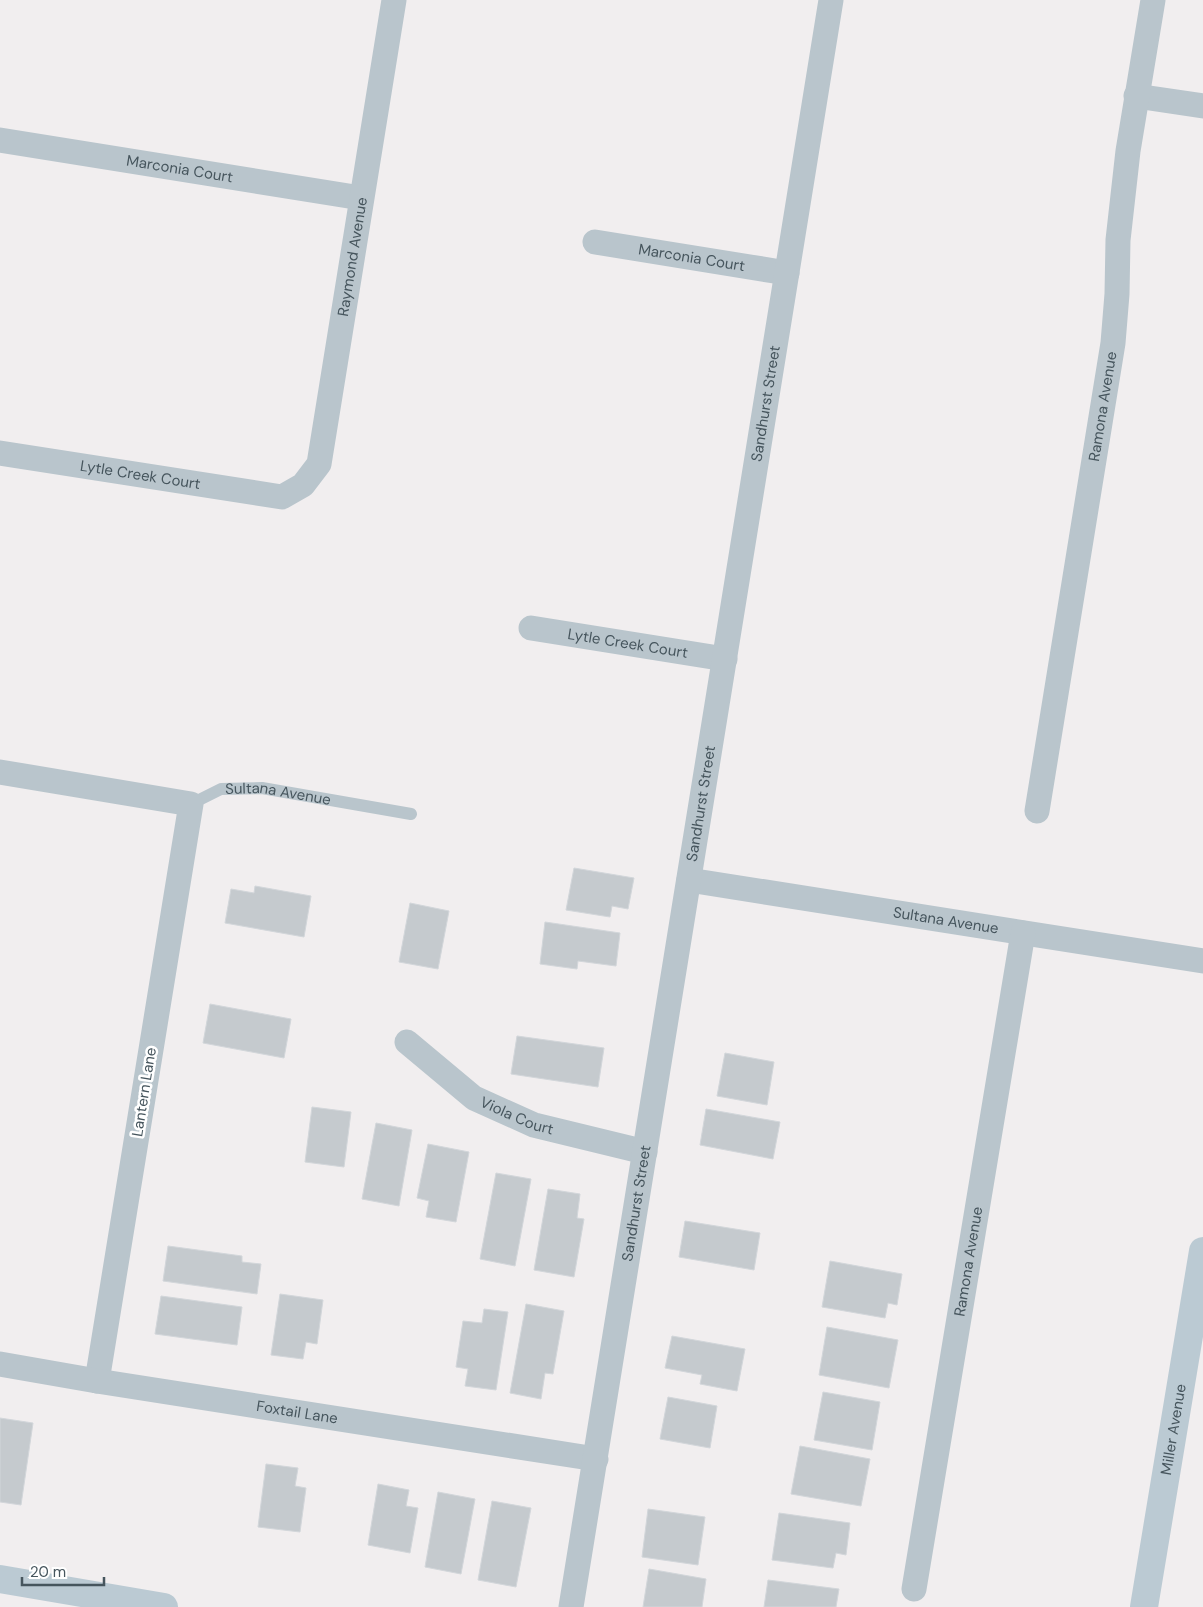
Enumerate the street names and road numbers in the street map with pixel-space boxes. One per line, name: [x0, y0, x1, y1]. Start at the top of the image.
street label: Marconia Court: [125, 150, 235, 187]
street label: Raymond Avenue: [333, 196, 372, 318]
street label: Marconia Court: [637, 239, 747, 276]
street label: Sandhurst Street: [746, 344, 785, 463]
street label: Ramona Avenue: [1084, 350, 1121, 463]
street label: Lytle Creek Court: [79, 456, 202, 494]
street label: Lytle Creek Court: [566, 624, 689, 663]
street label: Sandhurst Street: [682, 744, 720, 863]
street label: Sultana Avenue: [225, 778, 332, 810]
street label: Sultana Avenue: [892, 902, 1000, 939]
street label: Lantern Lane: [127, 1046, 161, 1138]
street label: Viola Court: [477, 1092, 556, 1139]
street label: Sandhurst Street: [617, 1144, 656, 1263]
street label: Ramona Avenue: [949, 1205, 987, 1318]
street label: Miller Avenue: [1156, 1382, 1191, 1476]
street label: Foxtail Lane: [255, 1396, 339, 1428]

